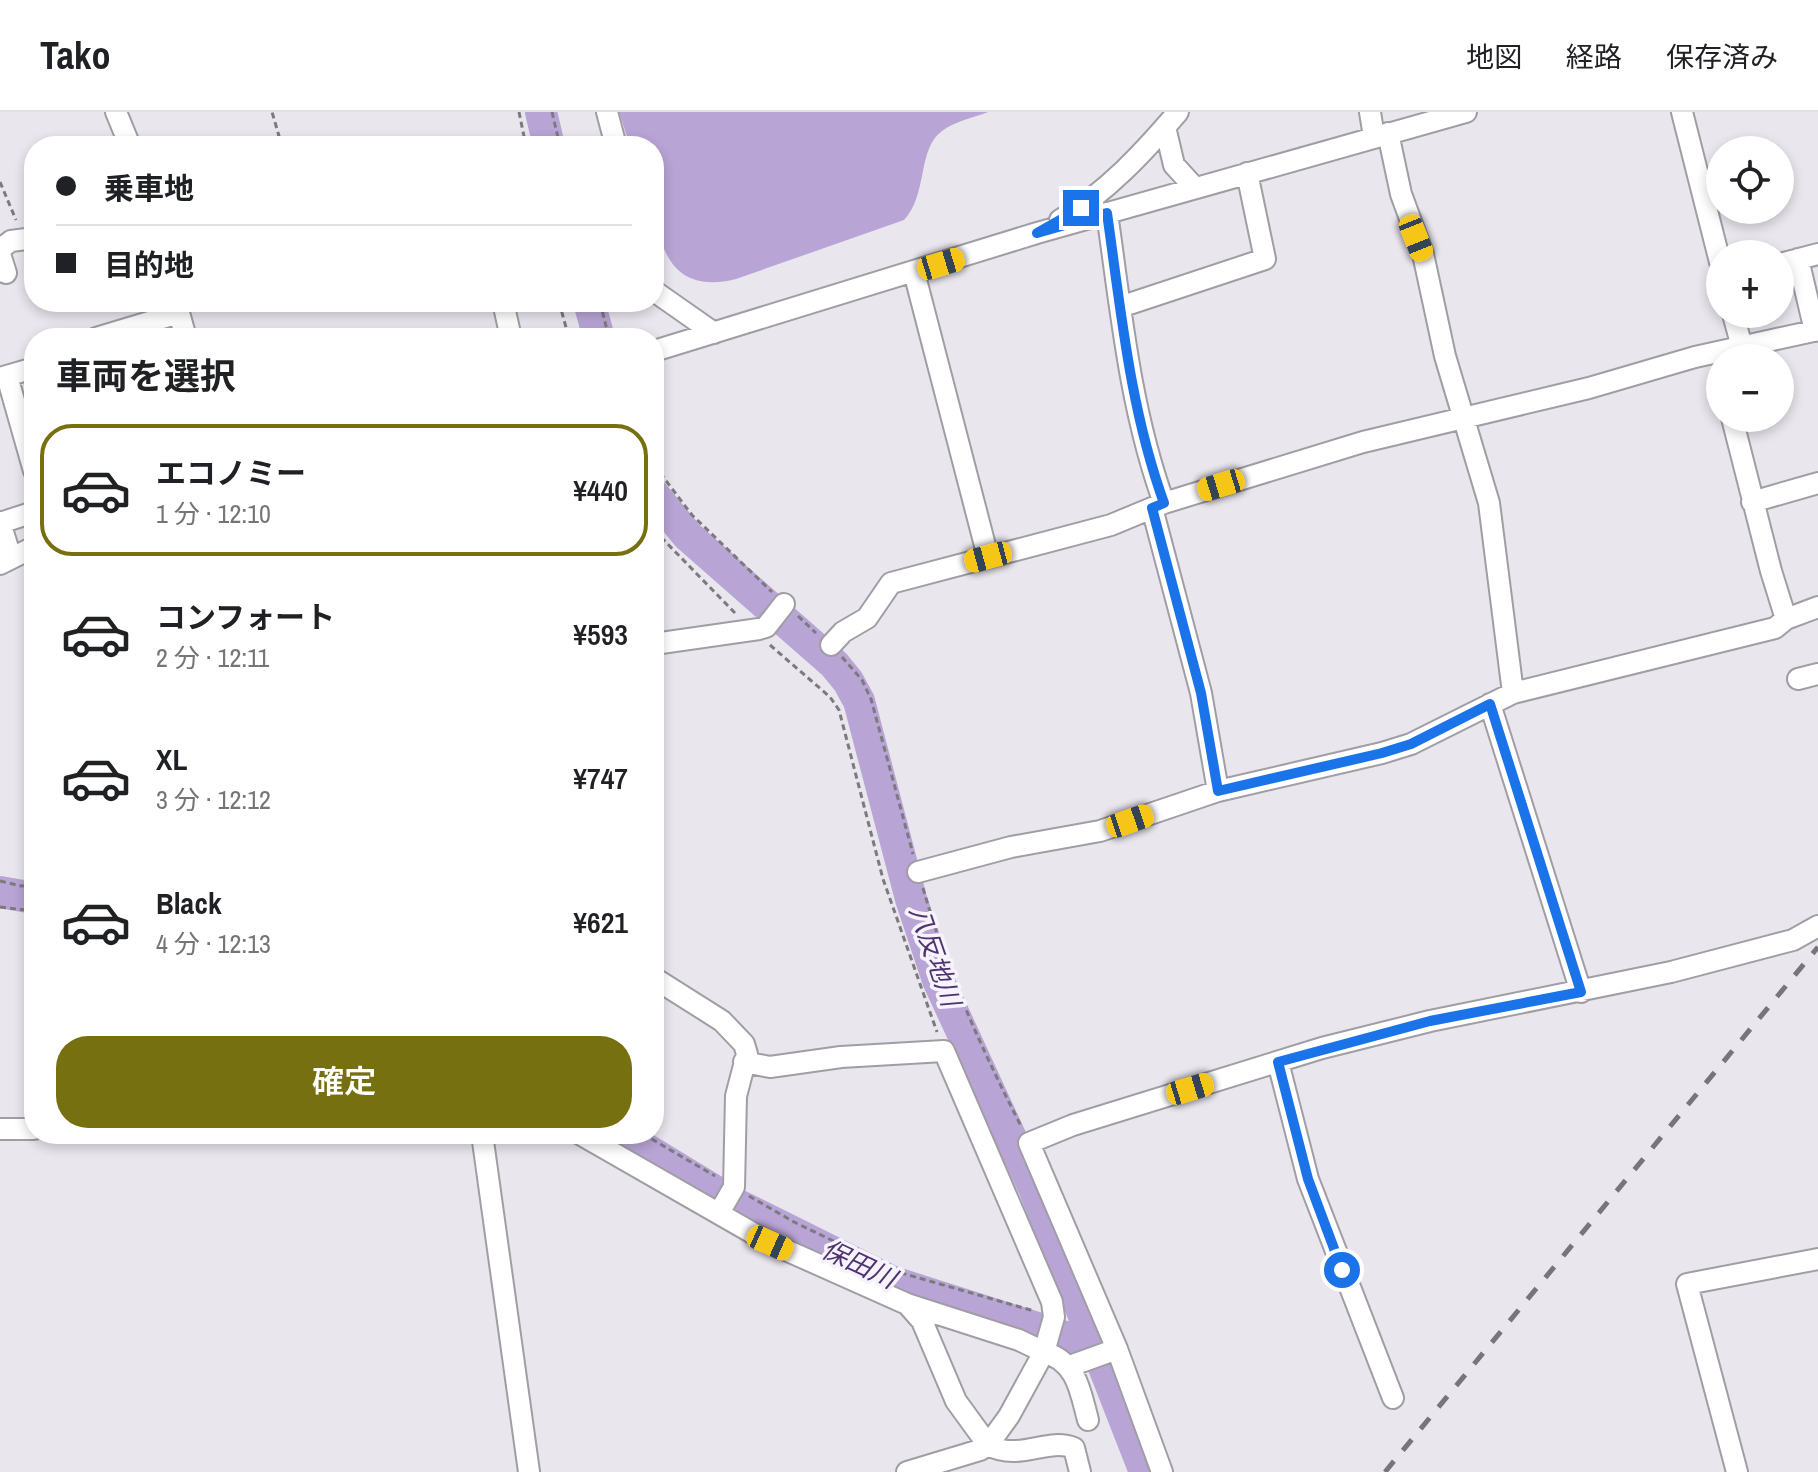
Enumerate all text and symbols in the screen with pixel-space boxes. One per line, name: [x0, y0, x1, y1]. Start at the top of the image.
text: Tako: [40, 30, 110, 81]
text: 地図: [1466, 38, 1522, 76]
text: 経路: [1566, 38, 1622, 76]
text: 保存済み: [1666, 38, 1778, 76]
map controls: [1706, 136, 1794, 432]
button: locate: [1706, 136, 1794, 224]
text: 乗車地: [104, 168, 194, 208]
route end: [1063, 190, 1099, 226]
car: [1396, 211, 1436, 265]
button: +: [1706, 240, 1794, 328]
text: 目的地: [104, 245, 194, 285]
car: [915, 246, 967, 282]
button: −: [1706, 344, 1794, 432]
text: 車両を選択: [56, 352, 236, 400]
text: エコノミー: [156, 453, 306, 493]
icon: car: [60, 454, 132, 526]
car: [1195, 467, 1247, 503]
text: ¥440: [573, 470, 628, 510]
text: 1 分 · 12:10: [156, 496, 271, 531]
car: [962, 539, 1014, 575]
text: コンフォート: [156, 597, 335, 637]
icon: car: [60, 598, 132, 670]
text: ¥593: [573, 614, 628, 654]
text: 2 分 · 12:11: [156, 640, 269, 675]
text: XL: [156, 739, 187, 779]
icon: car: [60, 742, 132, 814]
text: ¥747: [573, 758, 628, 798]
text: 3 分 · 12:12: [156, 782, 271, 817]
car: [1103, 802, 1157, 840]
text: Black: [156, 883, 222, 923]
icon: car: [60, 886, 132, 958]
water label: 八反地川: [902, 901, 970, 1014]
text: ¥621: [573, 902, 628, 942]
text: 4 分 · 12:13: [156, 926, 271, 961]
button: 確定: [56, 1036, 632, 1128]
car: [1164, 1071, 1216, 1107]
car: [743, 1222, 797, 1264]
water label: 保田川: [816, 1231, 905, 1297]
route start: [1324, 1252, 1360, 1288]

